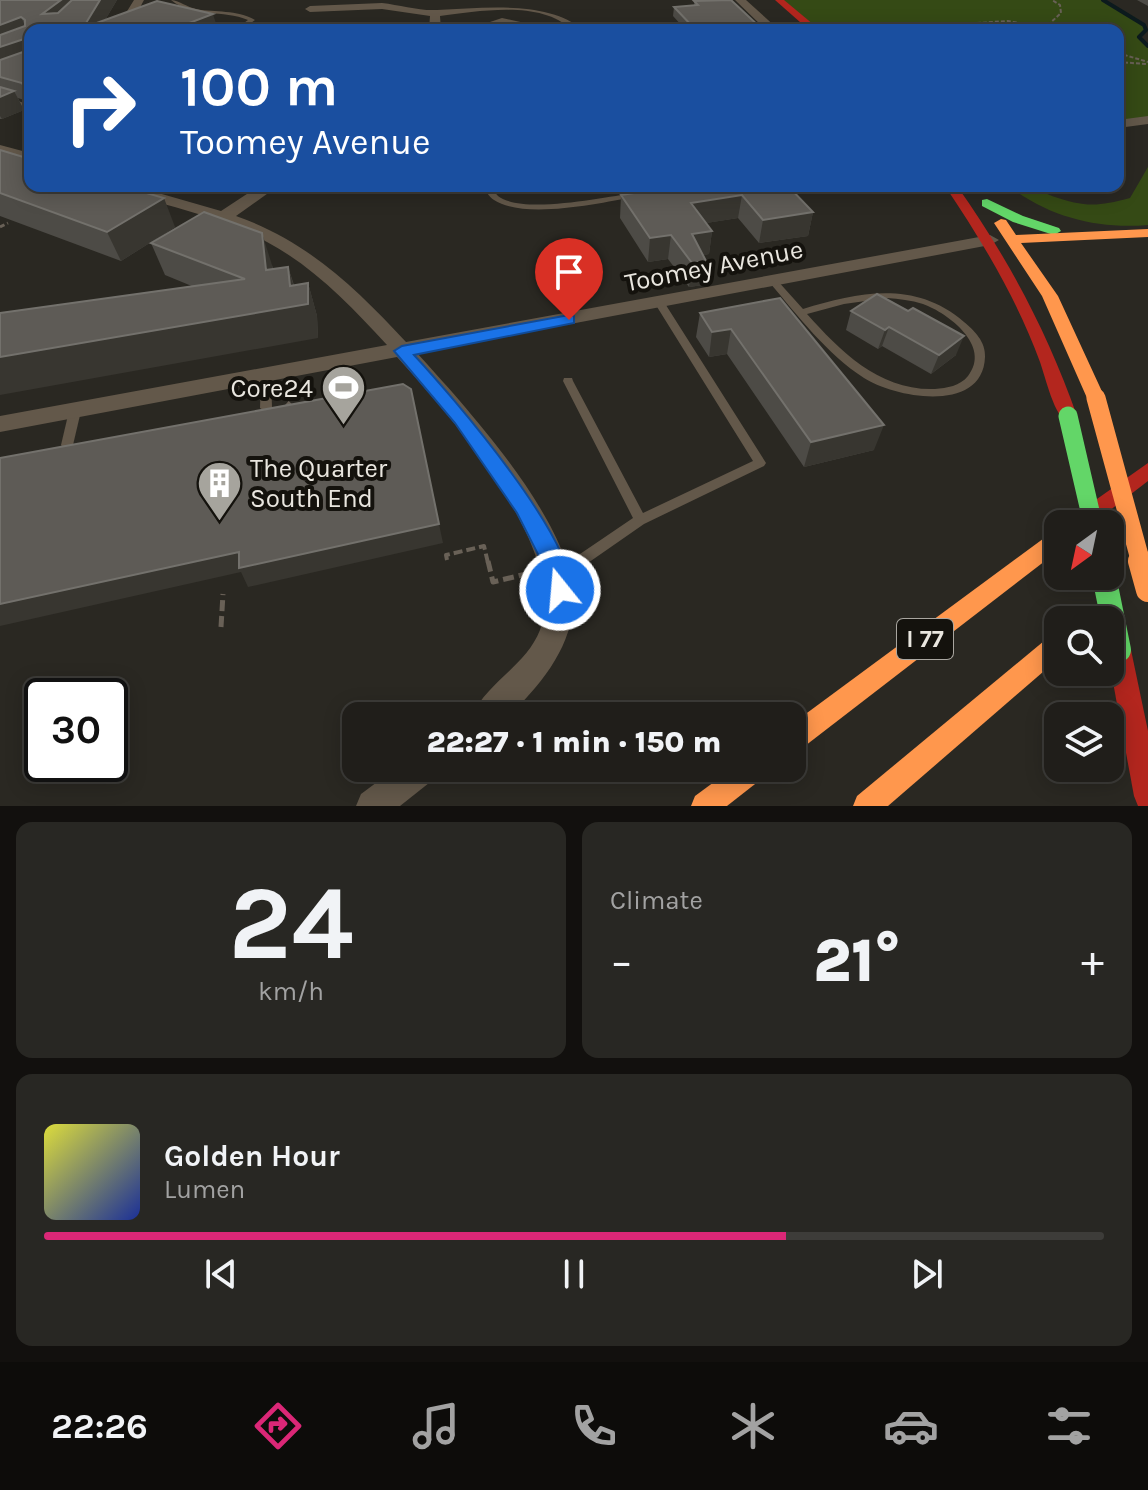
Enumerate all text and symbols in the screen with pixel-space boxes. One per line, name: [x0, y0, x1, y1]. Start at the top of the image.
text: 100 m: [180, 54, 338, 119]
icon: right: [48, 56, 152, 160]
text: Toomey Avenue: [180, 121, 430, 163]
street label: Toomey Avenue: [622, 234, 806, 298]
pin: [535, 238, 603, 320]
icon: arrive: [547, 250, 591, 294]
sports icon: Core24: [320, 364, 368, 427]
place label: Core24: [231, 373, 313, 404]
place label: The Quarter South End: [250, 453, 388, 514]
building icon: The Quarter South End: [195, 459, 243, 522]
north arrow: [1044, 510, 1124, 590]
map controls: [1044, 510, 1124, 782]
position arrow: [518, 548, 602, 632]
button: search: [1044, 606, 1124, 686]
road number: I 77: [897, 619, 953, 659]
speed limit sign: 30: [24, 678, 128, 782]
button: layers: [1044, 702, 1124, 782]
text: 22:27 · 1 min · 150 m: [427, 724, 721, 760]
text: 24: [229, 863, 353, 984]
text: Climate: [610, 885, 703, 916]
text: 21°: [813, 926, 901, 996]
text: −: [610, 936, 633, 987]
text: +: [1081, 936, 1104, 987]
text: km/h: [258, 976, 324, 1007]
text: Golden Hour: [164, 1138, 340, 1174]
text: Lumen: [164, 1174, 245, 1205]
icon: previous: [199, 1252, 243, 1296]
icon: pause: [552, 1252, 596, 1296]
icon: next: [905, 1252, 949, 1296]
icon: directions: [250, 1398, 306, 1454]
icon: music: [408, 1398, 464, 1454]
icon: phone: [566, 1398, 622, 1454]
icon: climate: [725, 1398, 781, 1454]
icon: car: [883, 1398, 939, 1454]
icon: filters: [1041, 1398, 1097, 1454]
text: 22:26: [51, 1405, 148, 1447]

